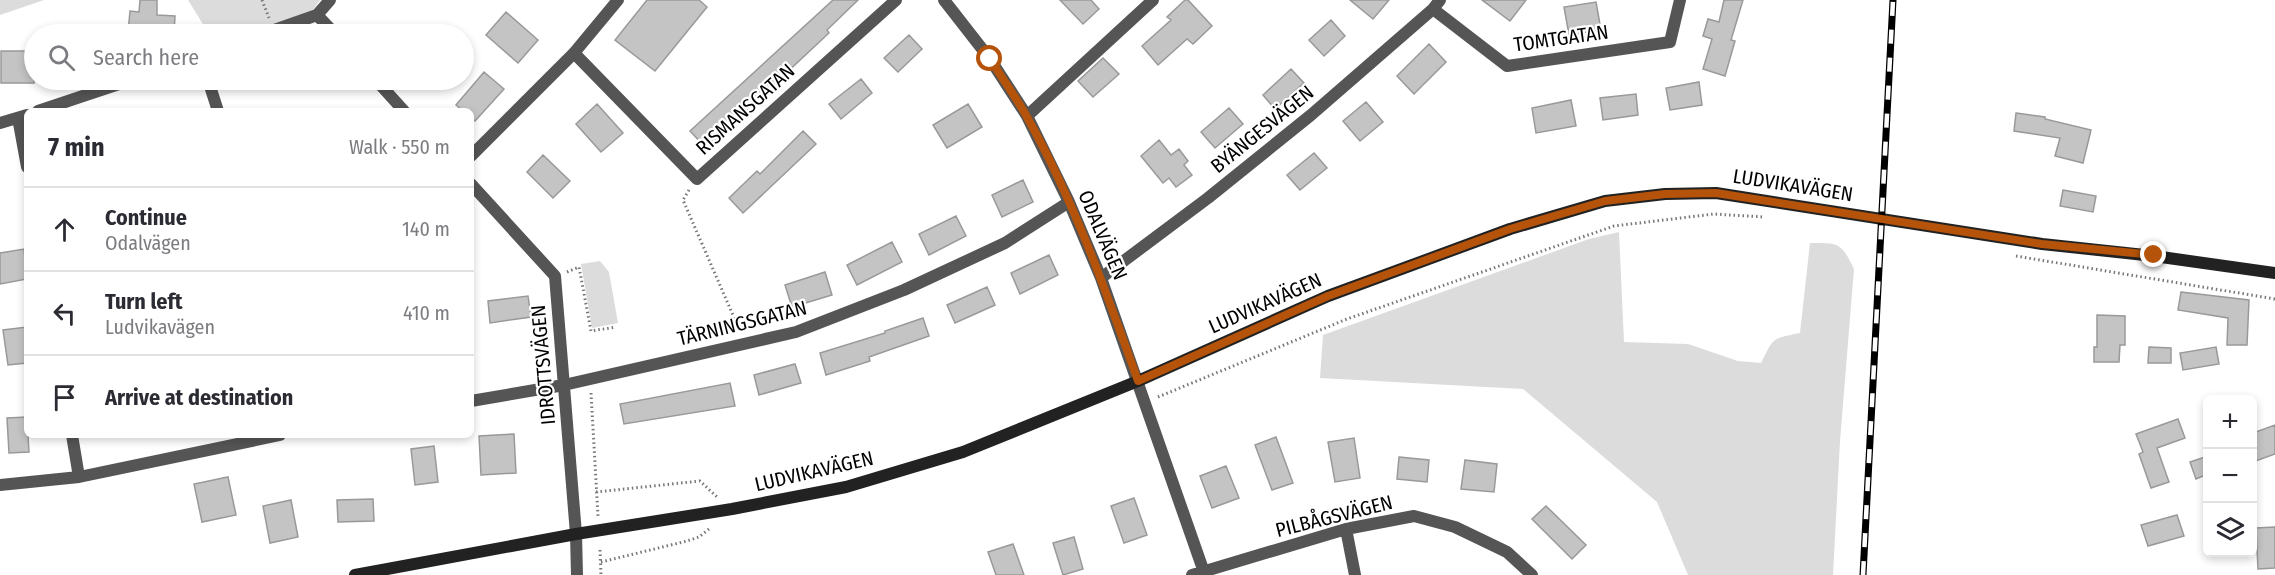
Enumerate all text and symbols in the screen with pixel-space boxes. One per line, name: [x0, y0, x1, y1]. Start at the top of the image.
street label: TOMTGATAN: [1512, 19, 1610, 57]
search box: [24, 24, 474, 90]
icon: search: [45, 41, 78, 74]
text: Search here: [93, 44, 199, 71]
route start: [976, 45, 1002, 71]
street label: RISMANSGATAN: [691, 58, 799, 160]
street label: BYÄNGESVÄGEN: [1206, 80, 1318, 178]
text: 7 min: [48, 132, 105, 163]
text: Walk · 550 m: [349, 135, 450, 159]
street label: LUDVIKAVÄGEN: [1731, 164, 1855, 206]
street label: ODALVÄGEN: [1073, 187, 1133, 283]
text: Continue: [105, 204, 187, 231]
icon: ahead: [48, 213, 81, 246]
text: 140 m: [402, 217, 450, 241]
text: Odalvägen: [105, 231, 191, 255]
route end: [2140, 241, 2166, 267]
street label: LUDVIKAVÄGEN: [1205, 267, 1325, 339]
text: Turn left: [105, 288, 183, 315]
street label: TÄRNINGSGATAN: [675, 295, 809, 351]
icon: left: [48, 297, 81, 330]
text: 410 m: [403, 301, 450, 325]
street label: IDROTTSVÄGEN: [526, 304, 560, 426]
text: Ludvikavägen: [105, 315, 215, 339]
icon: arrive: [48, 381, 81, 414]
text: Arrive at destination: [105, 384, 293, 411]
map controls: [2203, 395, 2257, 557]
button: +: [2203, 395, 2257, 449]
street label: LUDVIKAVÄGEN: [752, 446, 876, 496]
button: −: [2203, 449, 2257, 503]
street label: PILBÅGSVÄGEN: [1273, 489, 1395, 542]
button: layers: [2203, 503, 2257, 557]

